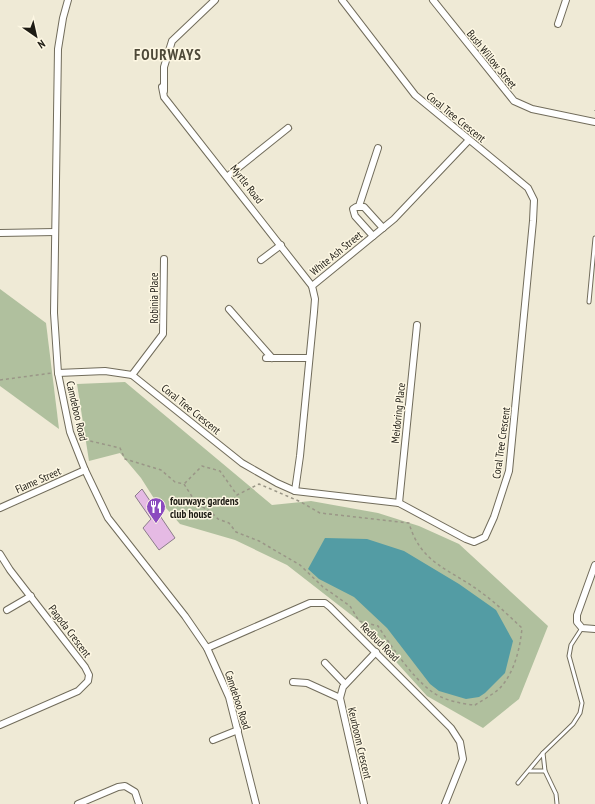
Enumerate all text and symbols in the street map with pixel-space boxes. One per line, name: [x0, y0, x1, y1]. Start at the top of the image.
north arrow: [16, 16, 56, 56]
street label: Bush Willow Street: [464, 27, 520, 91]
text: N: [35, 37, 48, 52]
district label: FOURWAYS: [134, 45, 202, 64]
street label: Coral Tree Crescent: [424, 89, 488, 145]
street label: Myrtle Road: [227, 162, 267, 206]
street label: White Ash Street: [307, 228, 365, 278]
street label: Robinia Place: [147, 272, 161, 323]
street label: Camdeboo Road: [63, 380, 91, 443]
street label: Coral Tree Crescent: [159, 381, 223, 437]
street label: Meidoring Place: [388, 382, 408, 444]
street label: Coral Tree Crescent: [489, 406, 513, 480]
street label: Flame Street: [13, 464, 63, 496]
place label: fourways gardens club house: [170, 494, 239, 521]
restaurant icon: fourways gardens club house: [145, 496, 167, 524]
street label: Pagoda Crescent: [46, 602, 94, 660]
street label: Redbud Road: [358, 620, 403, 665]
street label: Camdeboo Road: [222, 669, 254, 731]
street label: Keurboom Crescent: [345, 706, 375, 780]

